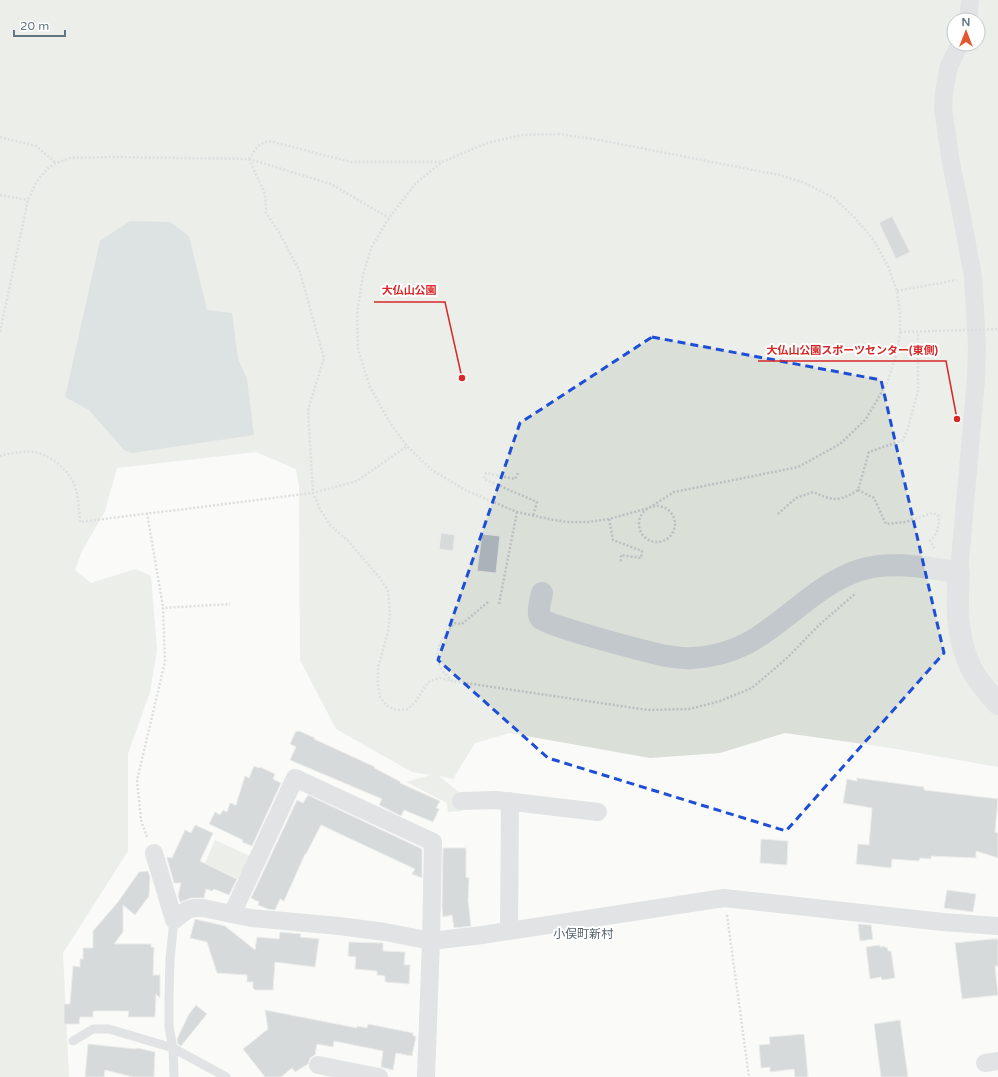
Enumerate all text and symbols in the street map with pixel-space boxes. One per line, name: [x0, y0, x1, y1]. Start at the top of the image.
scale bar: [14, 12, 65, 38]
north arrow: [946, 12, 986, 52]
text: N: [962, 16, 970, 29]
text: 20 m: [20, 19, 49, 33]
callout: 大仏山公園: [374, 279, 445, 302]
text: 大仏山公園: [382, 284, 437, 297]
callout: 大仏山公園スポーツセンター(東側): [758, 338, 946, 361]
text: 大仏山公園スポーツセンター(東側): [766, 344, 938, 357]
district label: 小俣町新村: [553, 927, 614, 941]

